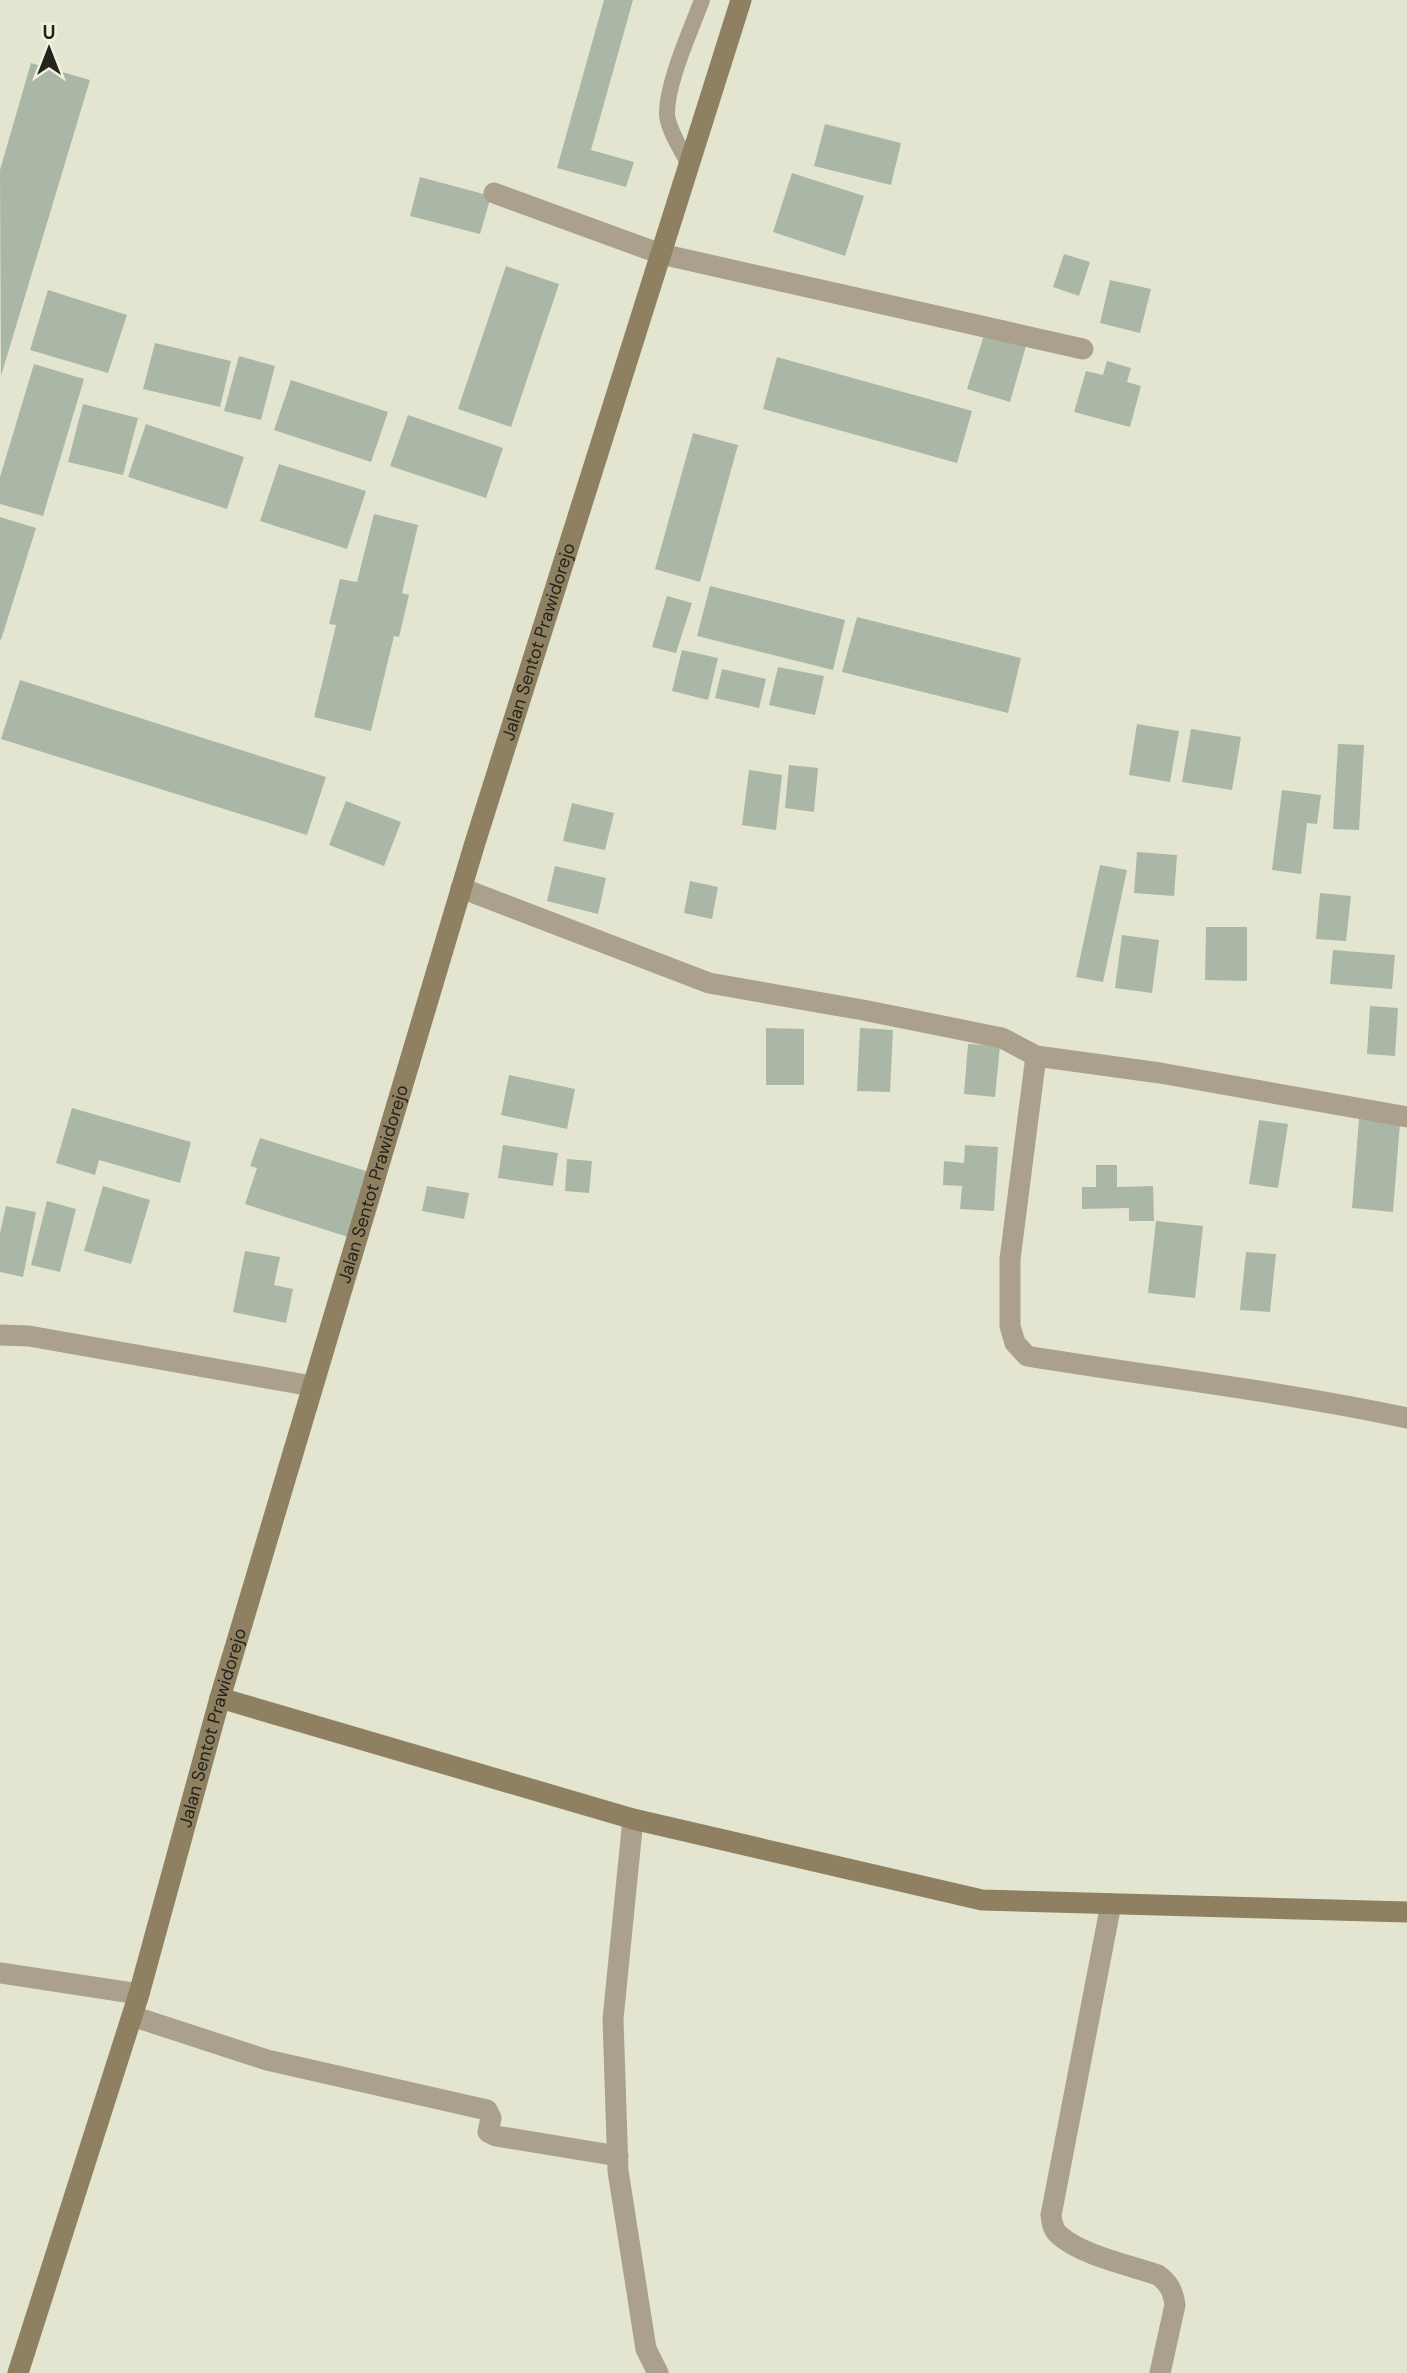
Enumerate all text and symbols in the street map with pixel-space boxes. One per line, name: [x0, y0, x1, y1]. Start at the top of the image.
north arrow: [14, 14, 84, 84]
text: U: [42, 20, 56, 45]
street label: Jalan Sentot Prawidorejo: [496, 540, 581, 744]
street label: Jalan Sentot Prawidorejo: [332, 1082, 414, 1286]
street label: Jalan Sentot Prawidorejo: [173, 1625, 252, 1830]

